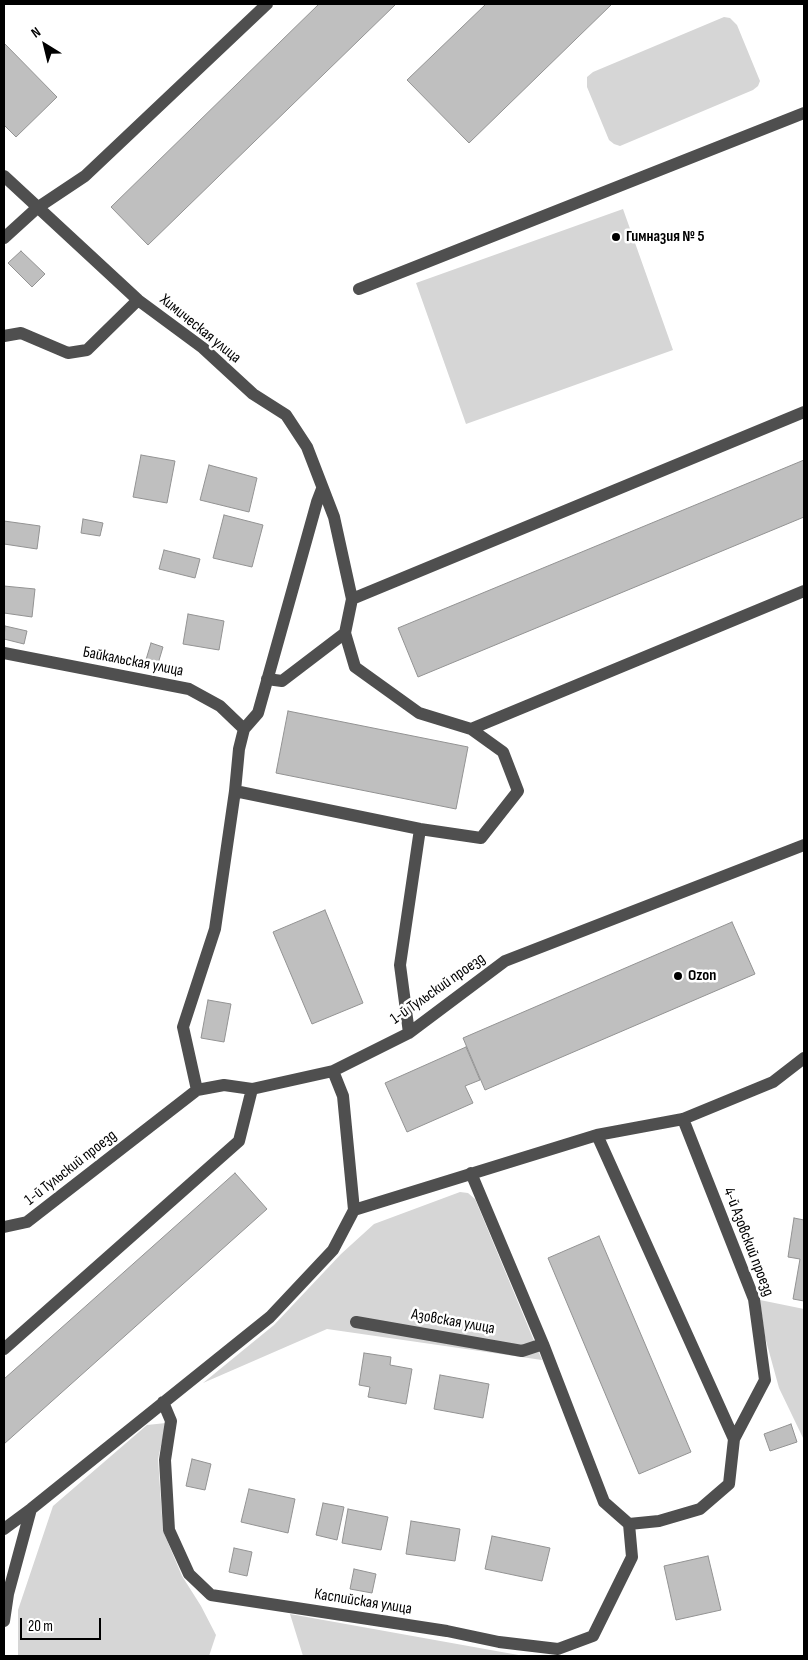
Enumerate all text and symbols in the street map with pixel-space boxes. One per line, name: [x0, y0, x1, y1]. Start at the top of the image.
north arrow: [20, 20, 70, 70]
text: N: [28, 23, 44, 42]
place label: Гимназия № 5: [626, 227, 705, 247]
marker: Гимназия № 5: [610, 231, 622, 243]
street label: Химическая улица: [155, 290, 245, 368]
street label: Байкальская улица: [81, 643, 185, 681]
street label: 1-й Тульский проезд: [387, 949, 489, 1029]
place label: Ozon: [688, 966, 716, 986]
marker: Ozon: [672, 970, 684, 982]
street label: 1-й Тульский проезд: [21, 1126, 121, 1210]
street label: 4-й Азовский проезд: [718, 1185, 778, 1299]
street label: Азовская улица: [410, 1305, 496, 1339]
street label: Каспийская улица: [313, 1585, 413, 1619]
scale bar: [22, 1608, 104, 1640]
text: 20 m: [28, 1617, 53, 1636]

